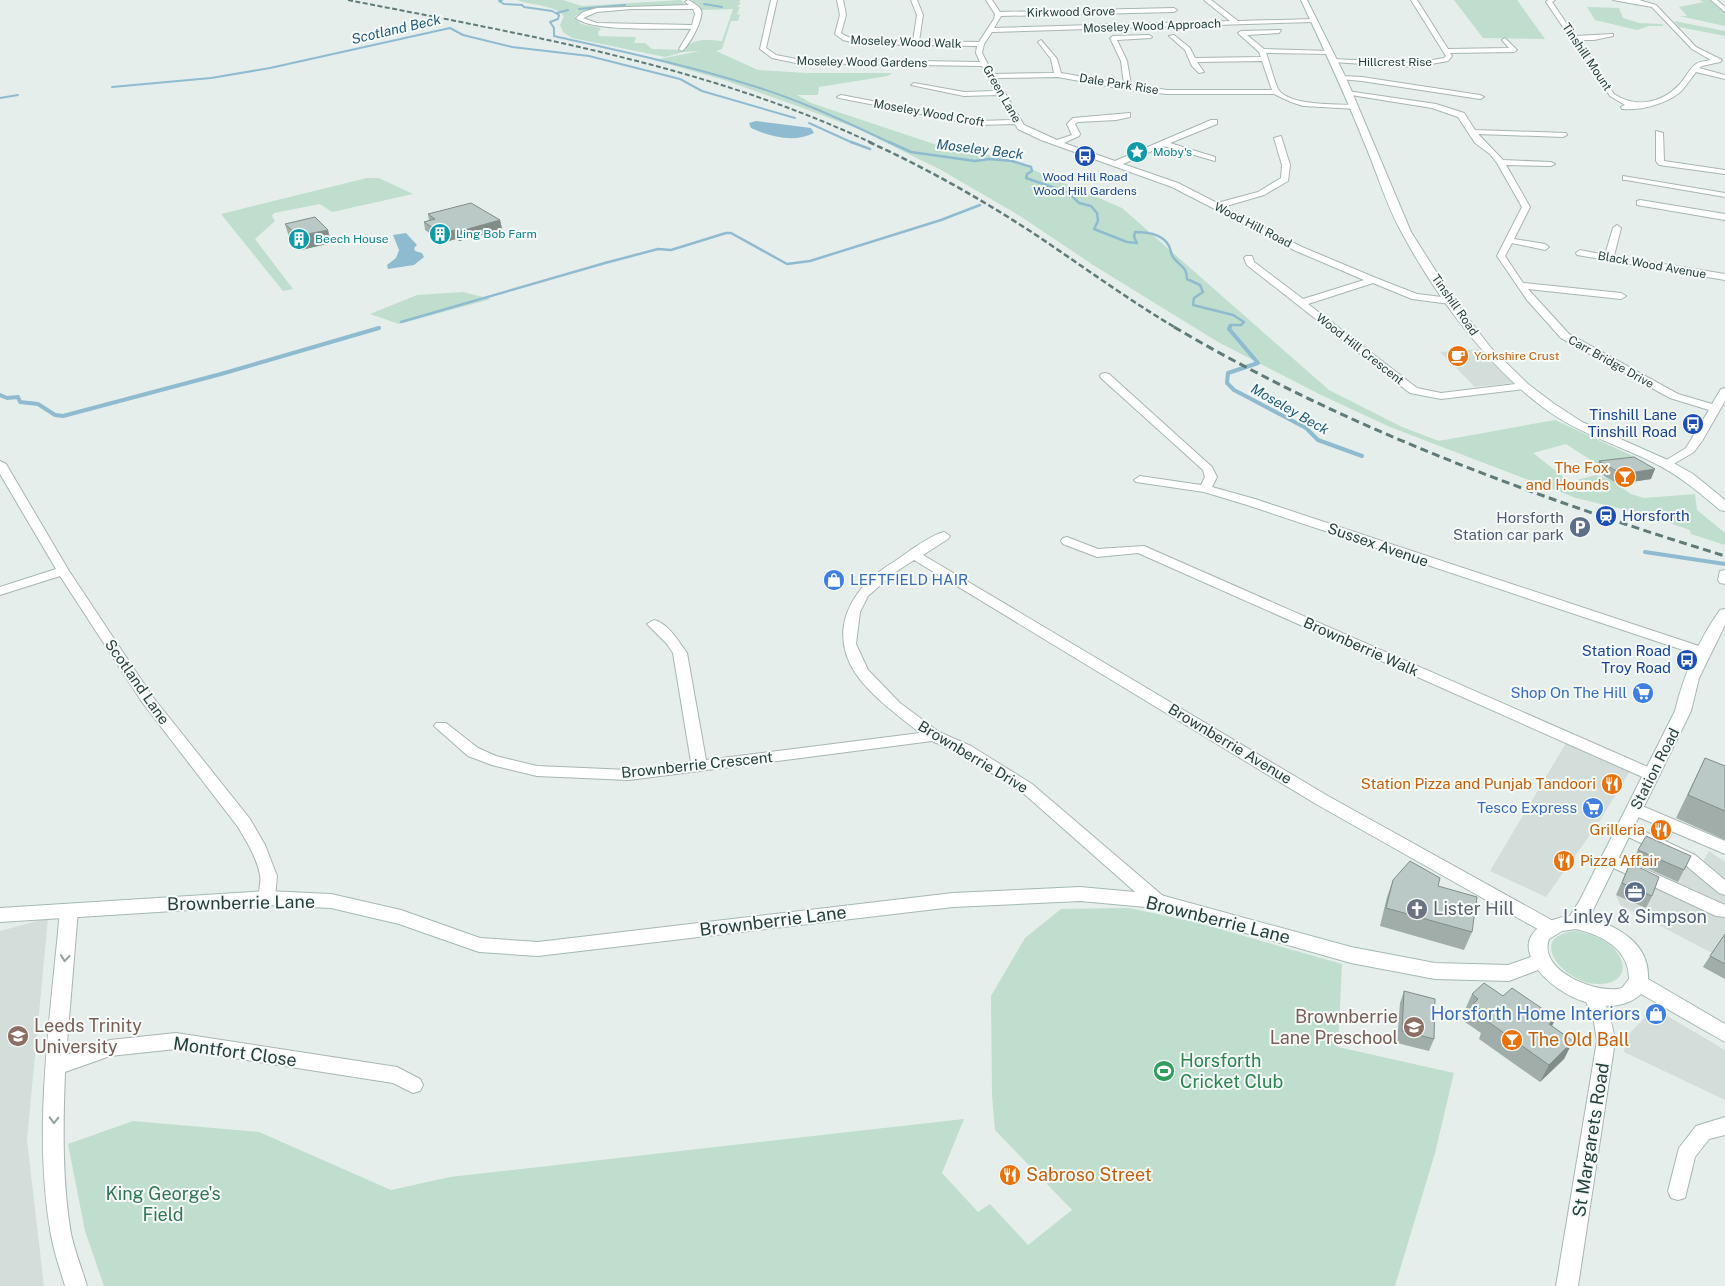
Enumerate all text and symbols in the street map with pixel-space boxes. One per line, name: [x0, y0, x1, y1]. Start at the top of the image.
street label: Kirkwood Grove: [1027, 4, 1116, 20]
water label: Scotland Beck: [350, 11, 443, 47]
street label: Moseley Wood Approach: [1083, 17, 1221, 35]
street label: Tinshill Mount: [1559, 20, 1615, 94]
street label: Moseley Wood Walk: [850, 33, 962, 51]
street label: Moseley Wood Gardens: [797, 54, 927, 70]
street label: Hillcrest Rise: [1358, 55, 1432, 69]
street label: Green Lane: [980, 63, 1024, 125]
street label: Dale Park Rise: [1078, 71, 1160, 97]
street label: Moseley Wood Croft: [873, 96, 986, 130]
water label: Moseley Beck: [936, 136, 1025, 162]
place icon: Moby's: [1125, 140, 1149, 164]
bus stop icon: Wood Hill Road Wood Hill Gardens: [1073, 144, 1097, 168]
place label: Moby's: [1153, 145, 1192, 159]
place label: Wood Hill Road Wood Hill Gardens: [1033, 170, 1137, 198]
street label: Wood Hill Road: [1212, 199, 1294, 251]
building icon: Ling Bob Farm: [428, 222, 452, 246]
building icon: Beech House: [287, 227, 311, 251]
place label: Ling Bob Farm: [456, 227, 537, 241]
place label: Beech House: [315, 232, 389, 246]
street label: Black Wood Avenue: [1597, 249, 1707, 281]
street label: Tinshill Road: [1429, 272, 1481, 338]
street label: Wood Hill Crescent: [1313, 311, 1407, 388]
street label: Carr Bridge Drive: [1566, 333, 1656, 391]
cafe icon: Yorkshire Crust: [1446, 344, 1470, 368]
place label: Yorkshire Crust: [1474, 349, 1560, 363]
water label: Moseley Beck: [1248, 380, 1332, 438]
place label: Tinshill Lane Tinshill Road: [1588, 406, 1677, 440]
bus stop icon: Tinshill Lane Tinshill Road: [1681, 412, 1705, 436]
place label: The Fox and Hounds: [1526, 459, 1609, 493]
bar icon: The Fox and Hounds: [1613, 465, 1637, 489]
station icon: Horsforth: [1594, 504, 1618, 528]
place label: Horsforth: [1622, 507, 1690, 524]
place label: Horsforth Station car park: [1453, 509, 1564, 543]
parking icon: Horsforth Station car park: [1568, 515, 1592, 539]
street label: Sussex Avenue: [1326, 519, 1431, 570]
shop icon: LEFTFIELD HAIR: [822, 568, 846, 592]
place label: LEFTFIELD HAIR: [850, 571, 968, 588]
street label: Brownberrie Walk: [1301, 614, 1421, 680]
street label: Scotland Lane: [102, 636, 173, 728]
place label: Station Road Troy Road: [1582, 642, 1671, 676]
bus stop icon: Station Road Troy Road: [1675, 648, 1699, 672]
supermarket icon: Shop On The Hill: [1631, 681, 1655, 705]
place label: Shop On The Hill: [1510, 684, 1627, 701]
street label: Brownberrie Avenue: [1165, 700, 1295, 787]
street label: Brownberrie Drive: [915, 717, 1031, 796]
street label: Station Road: [1627, 725, 1682, 812]
street label: Brownberrie Crescent: [620, 748, 774, 781]
restaurant icon: Station Pizza and Punjab Tandoori: [1600, 772, 1624, 796]
place label: Station Pizza and Punjab Tandoori: [1361, 775, 1596, 792]
supermarket icon: Tesco Express: [1581, 796, 1605, 820]
place label: Tesco Express: [1477, 799, 1577, 816]
restaurant icon: Grilleria: [1649, 818, 1673, 842]
place label: Grilleria: [1589, 821, 1645, 838]
restaurant icon: Pizza Affair: [1552, 849, 1576, 873]
place label: Pizza Affair: [1580, 852, 1659, 869]
office icon: Linley & Simpson: [1623, 880, 1647, 904]
street label: Brownberrie Lane: [167, 891, 315, 914]
street label: Brownberrie Lane: [1144, 891, 1292, 948]
church icon: Lister Hill: [1405, 897, 1429, 921]
place label: Lister Hill: [1433, 898, 1514, 919]
street label: Brownberrie Lane: [698, 901, 848, 940]
place label: Linley & Simpson: [1563, 906, 1707, 927]
one-way arrow: [59, 955, 70, 963]
shop icon: Horsforth Home Interiors: [1644, 1002, 1668, 1026]
place label: Horsforth Home Interiors: [1431, 1003, 1640, 1024]
place label: Brownberrie Lane Preschool: [1270, 1006, 1398, 1048]
place label: Leeds Trinity University: [34, 1015, 142, 1057]
school or university icon: Brownberrie Lane Preschool: [1402, 1015, 1426, 1039]
school or university icon: Leeds Trinity University: [6, 1024, 30, 1048]
bar icon: The Old Ball: [1500, 1028, 1524, 1052]
place label: The Old Ball: [1528, 1029, 1629, 1050]
street label: Montfort Close: [172, 1032, 298, 1071]
place label: Horsforth Cricket Club: [1180, 1050, 1283, 1092]
sports icon: Horsforth Cricket Club: [1152, 1059, 1176, 1083]
street label: St Margarets Road: [1568, 1061, 1613, 1219]
one-way arrow: [49, 1117, 59, 1125]
restaurant icon: Sabroso Street: [998, 1163, 1022, 1187]
place label: Sabroso Street: [1026, 1164, 1152, 1185]
park label: King George's Field: [105, 1183, 221, 1225]

